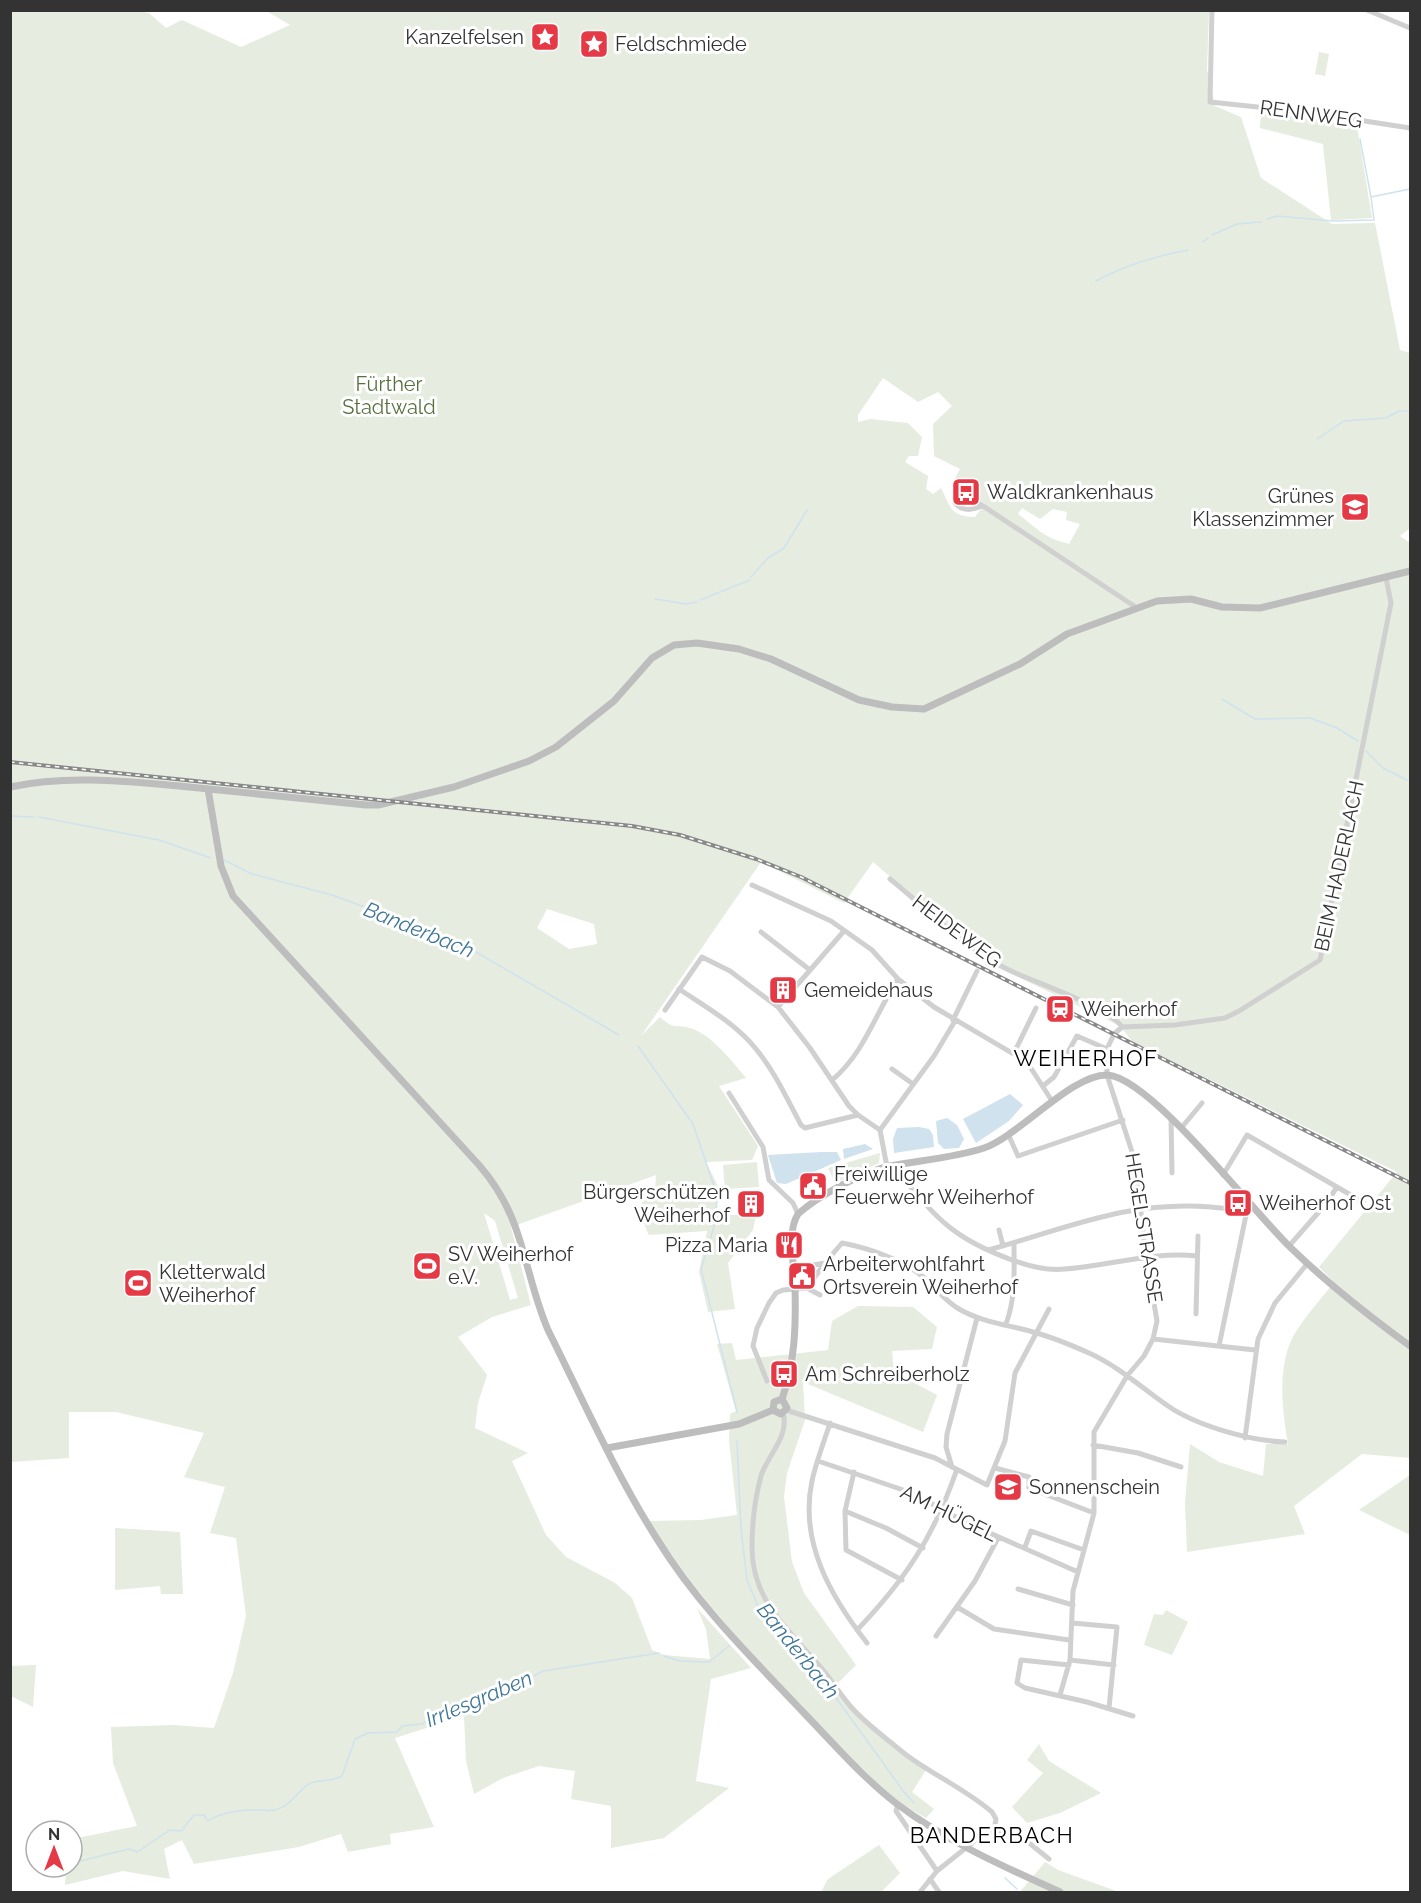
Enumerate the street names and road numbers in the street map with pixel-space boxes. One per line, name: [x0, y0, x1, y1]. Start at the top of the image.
street label: RENNWEG: [1258, 95, 1364, 133]
street label: BEIM HADERLACH: [1309, 778, 1369, 954]
street label: HEIDEWEG: [908, 890, 1006, 972]
street label: HEGELSTRASSE: [1120, 1151, 1168, 1305]
street label: AM HÜGEL: [897, 1479, 1001, 1547]

